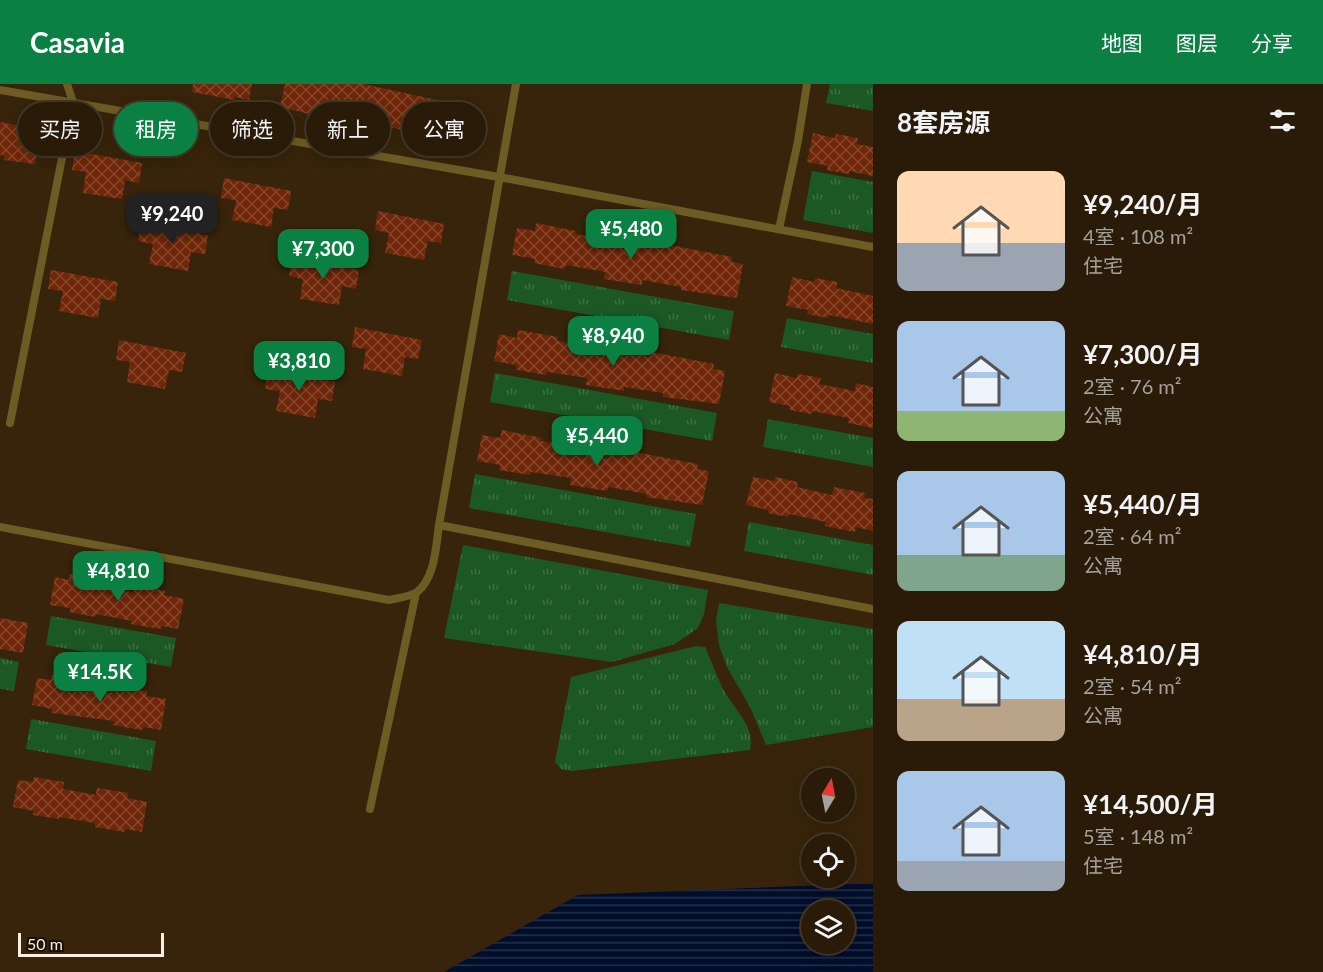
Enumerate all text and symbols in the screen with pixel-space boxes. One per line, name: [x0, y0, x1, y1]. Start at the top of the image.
text: Casavia: [30, 25, 125, 59]
text: 地图: [1101, 30, 1143, 55]
text: 图层: [1176, 30, 1218, 55]
text: 分享: [1251, 30, 1293, 55]
chip: 买房: [18, 102, 102, 156]
chip: 租房: [114, 102, 198, 156]
chip: 筛选: [210, 102, 294, 156]
chip: 新上: [306, 102, 390, 156]
chip: 公寓: [402, 102, 486, 156]
icon: filters: [1266, 104, 1299, 137]
text: 8套房源: [897, 106, 990, 138]
text: ¥9,240/月: [1083, 188, 1203, 220]
pin: ¥9,240: [123, 194, 221, 245]
icon: home: [945, 195, 1017, 267]
text: ¥9,240: [141, 201, 203, 225]
pin: ¥5,480: [582, 209, 680, 260]
text: ¥5,480: [600, 216, 662, 240]
text: 4室 · 108 m²: [1083, 224, 1193, 248]
pin: ¥7,300: [274, 229, 372, 280]
text: ¥7,300: [292, 236, 354, 260]
text: 住宅: [1083, 253, 1123, 277]
pin: ¥8,940: [564, 316, 662, 367]
text: ¥8,940: [582, 323, 644, 347]
text: ¥7,300/月: [1083, 338, 1203, 370]
pin: ¥3,810: [250, 341, 348, 392]
icon: home: [945, 345, 1017, 417]
text: ¥3,810: [268, 348, 330, 372]
text: 2室 · 76 m²: [1083, 374, 1182, 398]
text: 公寓: [1083, 403, 1123, 427]
pin: ¥5,440: [548, 416, 646, 467]
text: ¥5,440: [566, 423, 628, 447]
text: ¥5,440/月: [1083, 488, 1203, 520]
icon: home: [945, 495, 1017, 567]
text: 2室 · 64 m²: [1083, 524, 1182, 548]
pin: ¥4,810: [69, 551, 167, 602]
text: 公寓: [1083, 553, 1123, 577]
text: ¥4,810: [87, 558, 149, 582]
text: ¥4,810/月: [1083, 638, 1203, 670]
icon: home: [945, 645, 1017, 717]
pin: ¥14.5K: [51, 652, 149, 703]
text: ¥14.5K: [68, 659, 132, 683]
text: 2室 · 54 m²: [1083, 674, 1182, 698]
text: 公寓: [1083, 703, 1123, 727]
north arrow: [801, 768, 855, 822]
map controls: [801, 768, 855, 954]
text: ¥14,500/月: [1083, 788, 1218, 820]
icon: home: [945, 795, 1017, 867]
text: 5室 · 148 m²: [1083, 824, 1193, 848]
button: locate: [801, 834, 855, 888]
text: 住宅: [1083, 853, 1123, 877]
button: layers: [801, 900, 855, 954]
scale bar: [18, 930, 164, 958]
text: 50 m: [27, 934, 63, 953]

